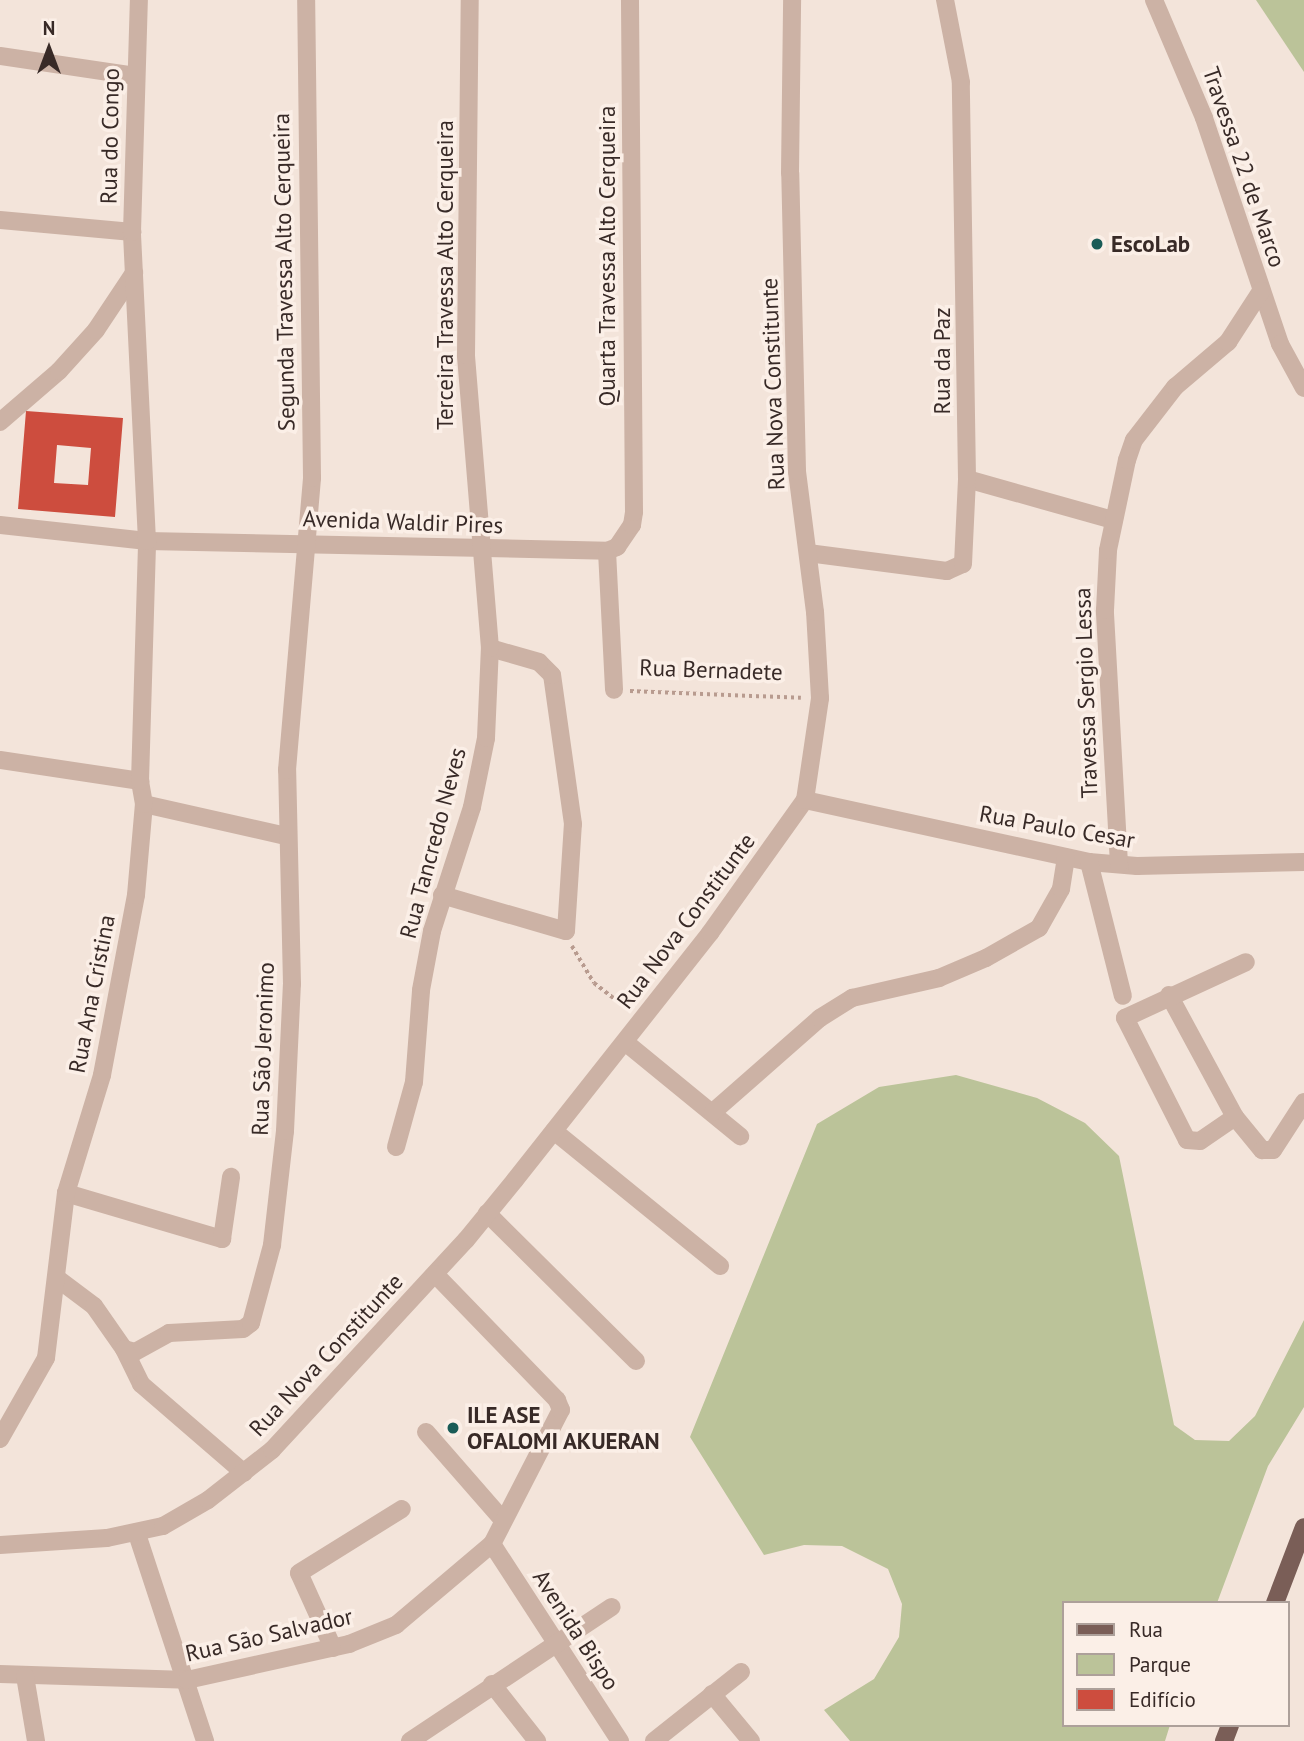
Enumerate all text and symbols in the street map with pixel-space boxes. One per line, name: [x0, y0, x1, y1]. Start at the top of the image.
north arrow: [14, 14, 84, 84]
text: N: [43, 16, 55, 40]
street label: Travessa 22 de Marco: [1197, 63, 1291, 271]
street label: Rua do Congo: [95, 68, 125, 204]
street label: Quarta Travessa Alto Cerqueira: [593, 105, 621, 407]
street label: Segunda Travessa Alto Cerqueira: [267, 112, 301, 432]
street label: Terceira Travessa Alto Cerqueira: [431, 119, 459, 431]
place label: EscoLab: [1111, 230, 1190, 258]
marker: EscoLab: [1089, 236, 1105, 252]
street label: Rua Nova Constitunte: [756, 277, 790, 491]
street label: Rua da Paz: [928, 307, 956, 415]
street label: Avenida Waldir Pires: [302, 505, 504, 539]
street label: Travessa Sergio Lessa: [1069, 587, 1103, 799]
street label: Rua Bernadete: [639, 654, 783, 686]
street label: Rua Tancredo Neves: [394, 744, 472, 942]
street label: Rua Paulo Cesar: [977, 800, 1137, 854]
street label: Rua Nova Constitunte: [611, 828, 761, 1014]
street label: Rua Ana Cristina: [63, 912, 121, 1076]
street label: Rua São Jeronimo: [246, 962, 280, 1136]
street label: Rua Nova Constitunte: [243, 1268, 409, 1442]
place label: ILE ASE OFALOMI AKUERAN: [467, 1401, 660, 1455]
marker: ILE ASE OFALOMI AKUERAN: [445, 1420, 461, 1436]
street label: Avenida Bispo: [527, 1565, 625, 1695]
legend: [1062, 1601, 1290, 1727]
street label: Rua São Salvador: [183, 1602, 355, 1668]
text: Rua: [1129, 1616, 1163, 1643]
text: Parque: [1129, 1651, 1191, 1678]
text: Edifício: [1129, 1686, 1196, 1713]

